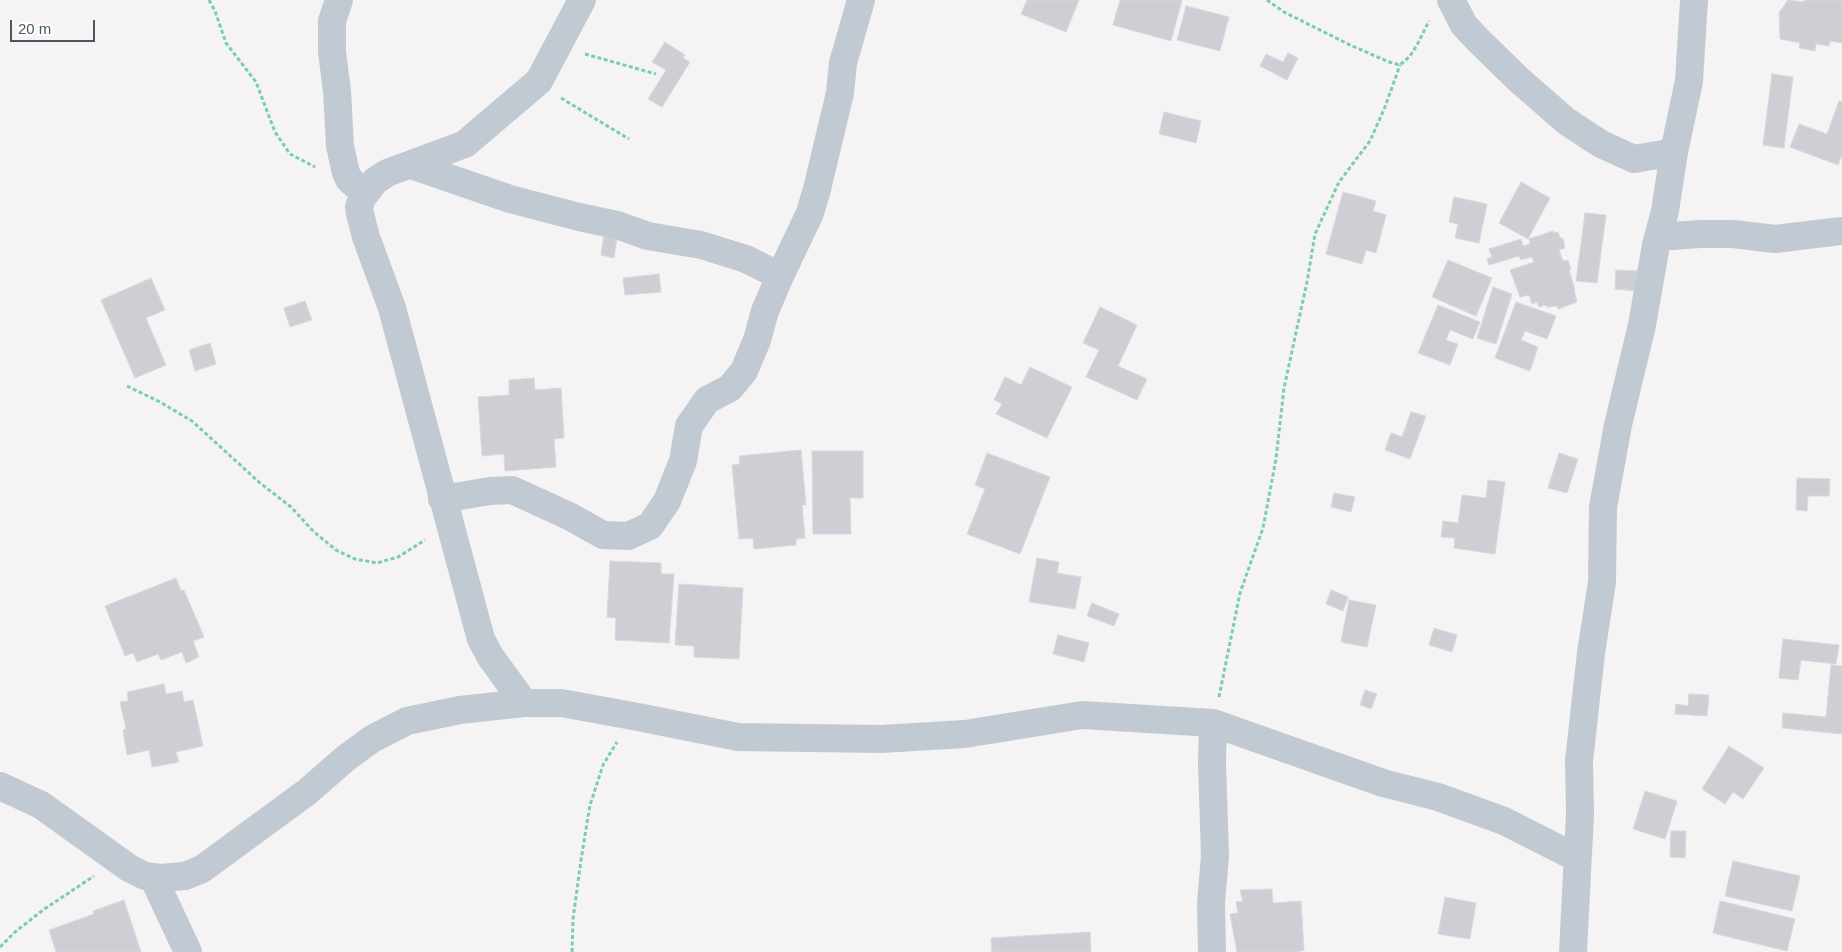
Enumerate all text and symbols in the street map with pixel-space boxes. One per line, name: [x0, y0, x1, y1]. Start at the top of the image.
scale bar: [12, 10, 98, 42]
text: 20 m: [18, 20, 51, 37]

